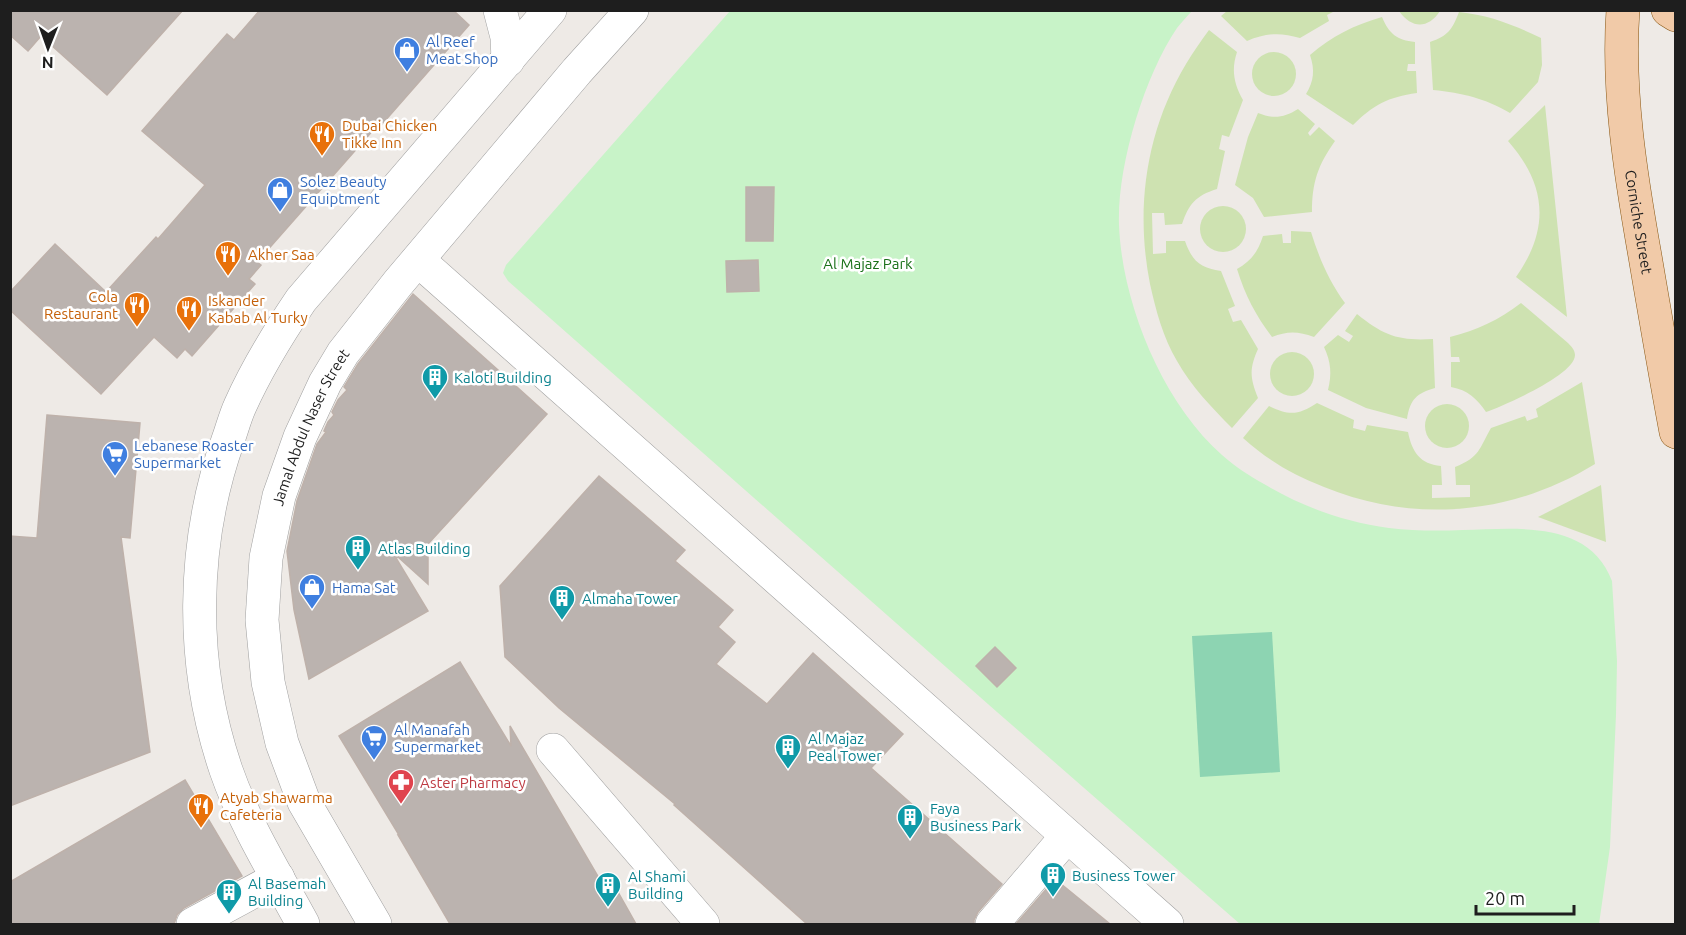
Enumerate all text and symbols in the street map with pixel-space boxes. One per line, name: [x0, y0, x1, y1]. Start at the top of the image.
north arrow: [18, 18, 78, 78]
place label: Al Reef Meat Shop: [426, 33, 498, 67]
shop icon: Al Reef Meat Shop: [392, 35, 422, 73]
text: N: [42, 54, 54, 72]
place label: Dubai Chicken Tikke Inn: [342, 117, 437, 151]
restaurant icon: Dubai Chicken Tikke Inn: [307, 119, 337, 157]
street label: Corniche Street: [1623, 169, 1656, 275]
place label: Solez Beauty Equiptment: [300, 173, 386, 207]
shop icon: Solez Beauty Equiptment: [265, 175, 295, 213]
restaurant icon: Akher Saa: [213, 239, 243, 277]
place label: Akher Saa: [248, 246, 315, 263]
park label: Al Majaz Park: [823, 255, 913, 272]
place label: Cola Restaurant: [44, 288, 118, 322]
restaurant icon: Cola Restaurant: [122, 290, 152, 328]
place label: Iskander Kabab Al Turky: [208, 292, 308, 326]
restaurant icon: Iskander Kabab Al Turky: [174, 294, 204, 332]
street label: Jamal Abdul Naser Street: [269, 345, 352, 507]
building icon: Kaloti Building: [420, 362, 450, 400]
place label: Kaloti Building: [454, 369, 552, 386]
place label: Lebanese Roaster Supermarket: [134, 437, 254, 471]
supermarket icon: Lebanese Roaster Supermarket: [100, 439, 130, 477]
building icon: Atlas Building: [343, 533, 373, 571]
place label: Atlas Building: [378, 540, 471, 557]
shop icon: Hama Sat: [297, 572, 327, 610]
place label: Hama Sat: [332, 579, 396, 596]
building icon: Almaha Tower: [547, 583, 577, 621]
place label: Almaha Tower: [582, 590, 678, 607]
place label: Al Manafah Supermarket: [394, 721, 481, 755]
supermarket icon: Al Manafah Supermarket: [359, 723, 389, 761]
place label: Al Majaz Peal Tower: [808, 730, 882, 764]
building icon: Al Majaz Peal Tower: [773, 732, 803, 770]
pharmacy icon: Aster Pharmacy: [386, 767, 416, 805]
place label: Aster Pharmacy: [420, 774, 526, 791]
place label: Atyab Shawarma Cafeteria: [220, 789, 333, 823]
restaurant icon: Atyab Shawarma Cafeteria: [186, 791, 216, 829]
place label: Faya Business Park: [930, 800, 1022, 834]
building icon: Faya Business Park: [895, 802, 925, 840]
building icon: Business Tower: [1038, 860, 1068, 898]
place label: Business Tower: [1072, 867, 1176, 884]
place label: Al Shami Building: [628, 868, 686, 902]
building icon: Al Shami Building: [593, 870, 623, 908]
place label: Al Basemah Building: [248, 875, 326, 909]
building icon: Al Basemah Building: [214, 877, 244, 915]
scale bar: [1476, 878, 1574, 916]
text: 20 m: [1485, 888, 1525, 908]

